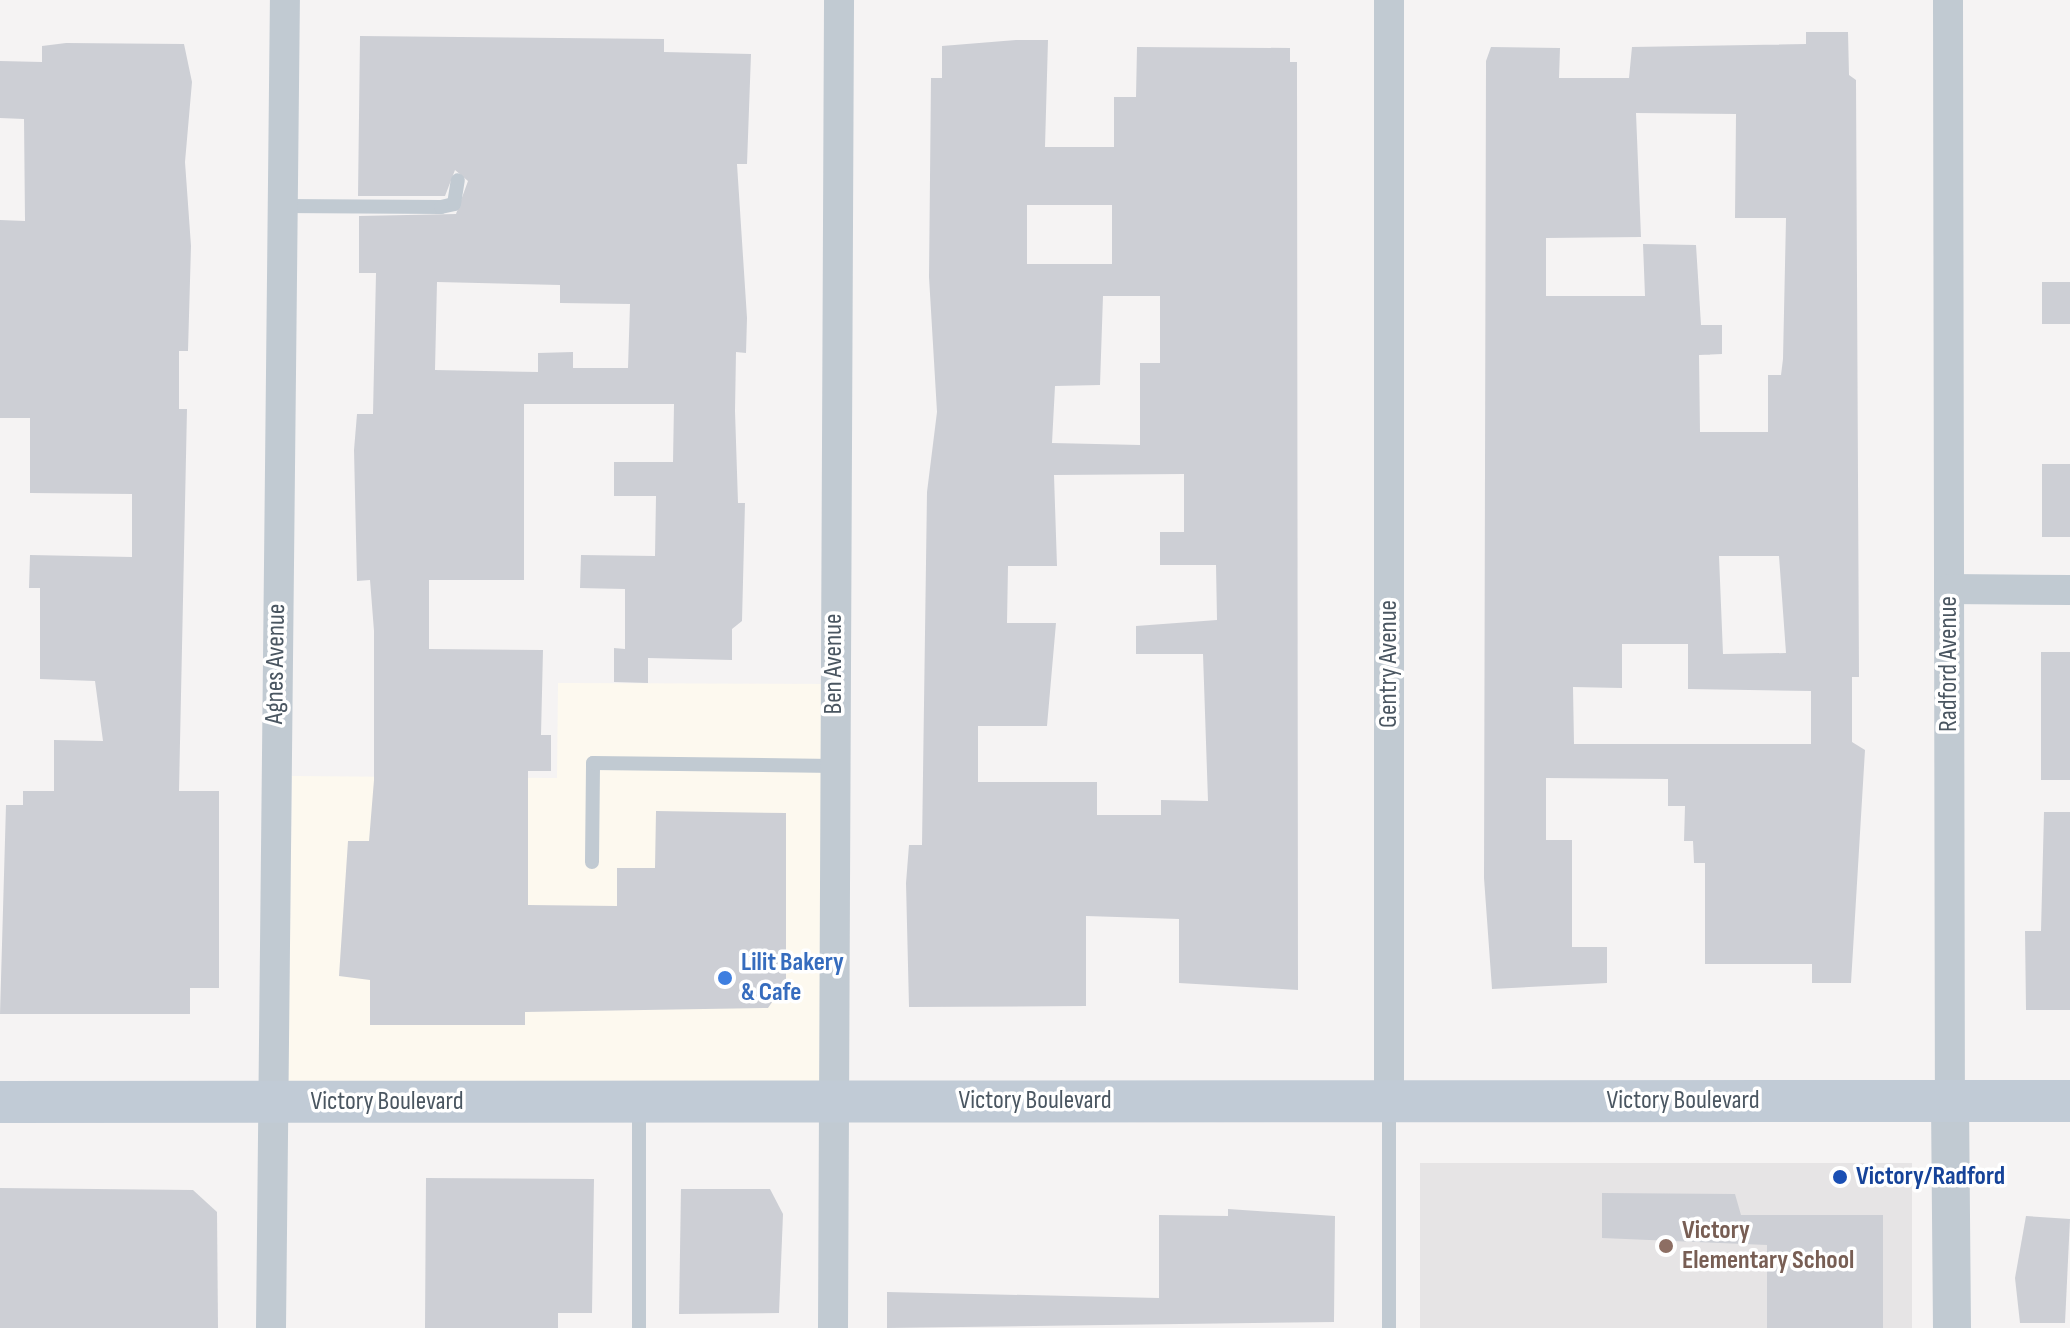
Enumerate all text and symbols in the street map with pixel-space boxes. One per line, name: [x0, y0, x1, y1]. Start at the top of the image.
street label: Radford Avenue: [1933, 596, 1965, 732]
street label: Gentry Avenue: [1373, 600, 1405, 728]
street label: Agnes Avenue: [259, 603, 293, 725]
street label: Ben Avenue: [818, 614, 850, 714]
place label: Lilit Bakery & Cafe: [741, 947, 844, 1008]
marker: Lilit Bakery & Cafe: [716, 969, 734, 987]
street label: Victory Boulevard: [958, 1085, 1112, 1117]
street label: Victory Boulevard: [1606, 1085, 1760, 1117]
street label: Victory Boulevard: [310, 1086, 464, 1118]
place label: Victory/Radford: [1856, 1161, 2005, 1193]
marker: Victory/Radford: [1831, 1168, 1849, 1186]
place label: Victory Elementary School: [1682, 1215, 1854, 1276]
marker: Victory Elementary School: [1657, 1237, 1675, 1255]

